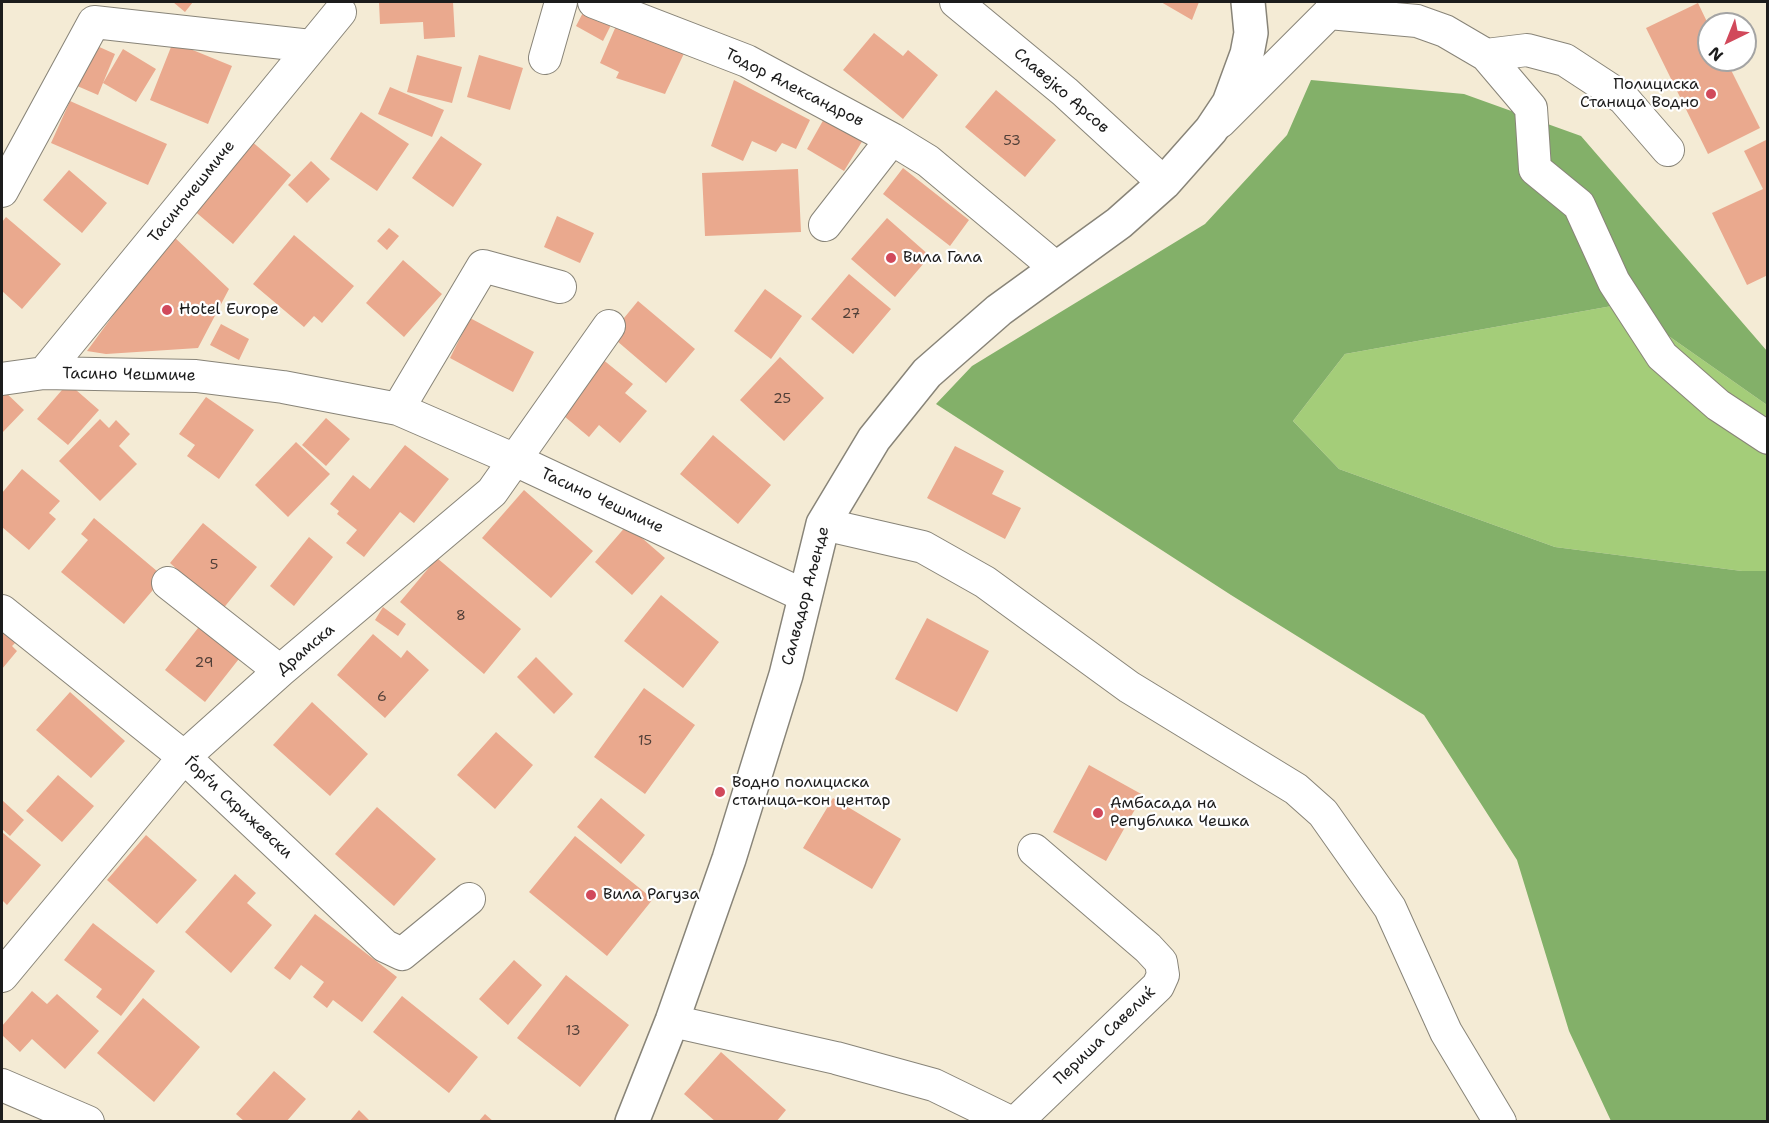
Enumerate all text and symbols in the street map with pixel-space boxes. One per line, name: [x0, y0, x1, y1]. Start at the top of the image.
north arrow: [1697, 12, 1757, 72]
text: N: [1704, 42, 1728, 66]
street label: Славејко Арсов: [1009, 44, 1113, 138]
street label: Тодор Александров: [722, 45, 866, 131]
place label: Полициска Станица Водно: [1580, 75, 1699, 113]
marker: Полициска Станица Водно: [1704, 87, 1718, 101]
house number: 53: [1003, 133, 1021, 149]
street label: Тасиночешмиче: [145, 137, 239, 247]
place label: Вила Гала: [903, 248, 982, 268]
marker: Вила Гала: [884, 251, 898, 265]
place label: Hotel Europe: [179, 300, 279, 320]
marker: Hotel Europe: [160, 303, 174, 317]
house number: 27: [842, 306, 860, 322]
street label: Тасино Чешмиче: [62, 364, 196, 386]
house number: 25: [773, 391, 791, 407]
street label: Тасино Чешмиче: [538, 464, 666, 538]
street label: Салвадор Аљенде: [778, 524, 834, 668]
house number: 5: [210, 557, 218, 573]
house number: 8: [456, 608, 466, 624]
street label: Драмска: [273, 620, 339, 680]
house number: 29: [195, 655, 213, 671]
house number: 6: [377, 689, 387, 705]
house number: 15: [638, 733, 652, 749]
street label: Ѓорѓи Скрижевски: [180, 753, 296, 863]
place label: Водно полициска станица-кон центар: [732, 773, 890, 811]
marker: Водно полициска станица-кон центар: [713, 785, 727, 799]
place label: Амбасада на Република Чешка: [1110, 794, 1249, 832]
marker: Амбасада на Република Чешка: [1091, 806, 1105, 820]
place label: Вила Рагуза: [603, 885, 699, 905]
marker: Вила Рагуза: [584, 888, 598, 902]
street label: Периша Савелиќ: [1050, 983, 1160, 1089]
house number: 13: [566, 1023, 580, 1039]

